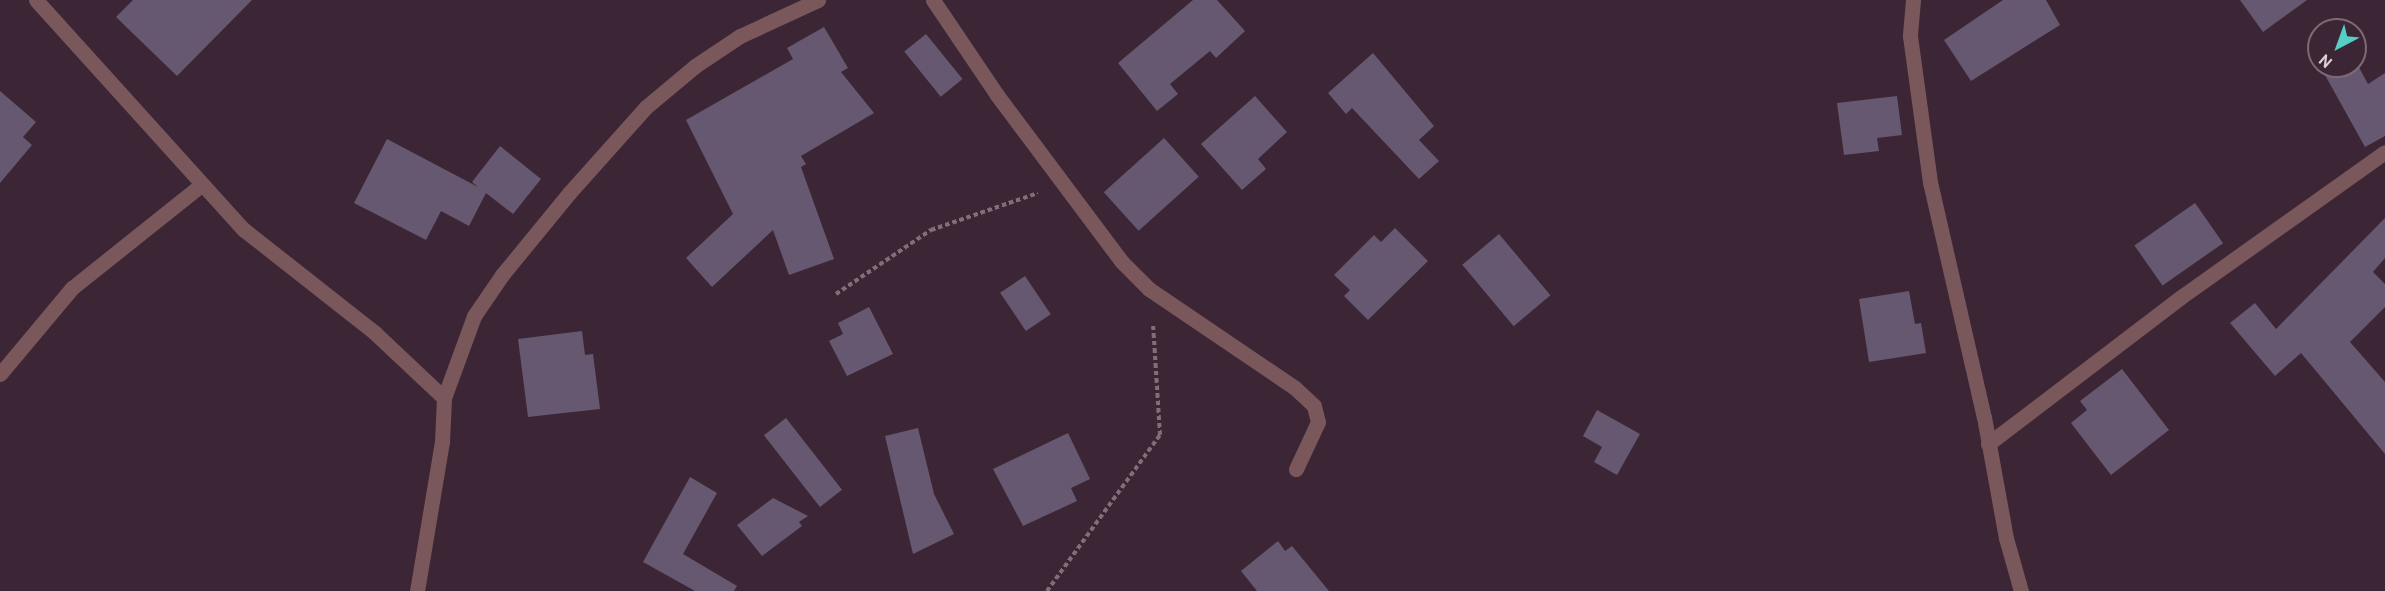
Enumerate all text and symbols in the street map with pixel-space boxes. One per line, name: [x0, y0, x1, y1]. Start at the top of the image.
north arrow: [2307, 18, 2367, 78]
text: N: [2316, 49, 2337, 71]

